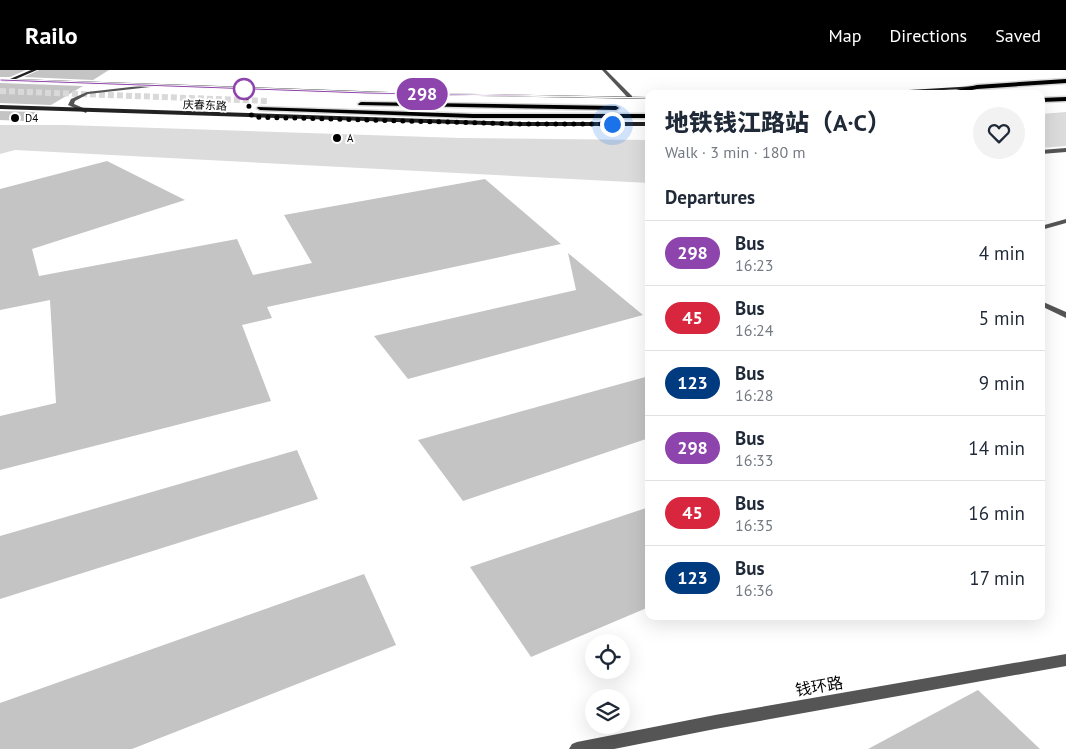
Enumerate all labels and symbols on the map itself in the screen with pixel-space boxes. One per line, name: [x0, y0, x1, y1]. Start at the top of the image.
unlabelled marker: [233, 78, 255, 100]
line badge: 298: [393, 78, 451, 110]
street label: 庆春东路: [183, 97, 227, 113]
place label: D4: [25, 111, 38, 125]
marker: D4: [9, 112, 21, 124]
your location: [600, 112, 625, 137]
place label: A: [347, 131, 354, 145]
marker: A: [331, 132, 343, 144]
street label: 钱环路: [794, 672, 844, 700]

